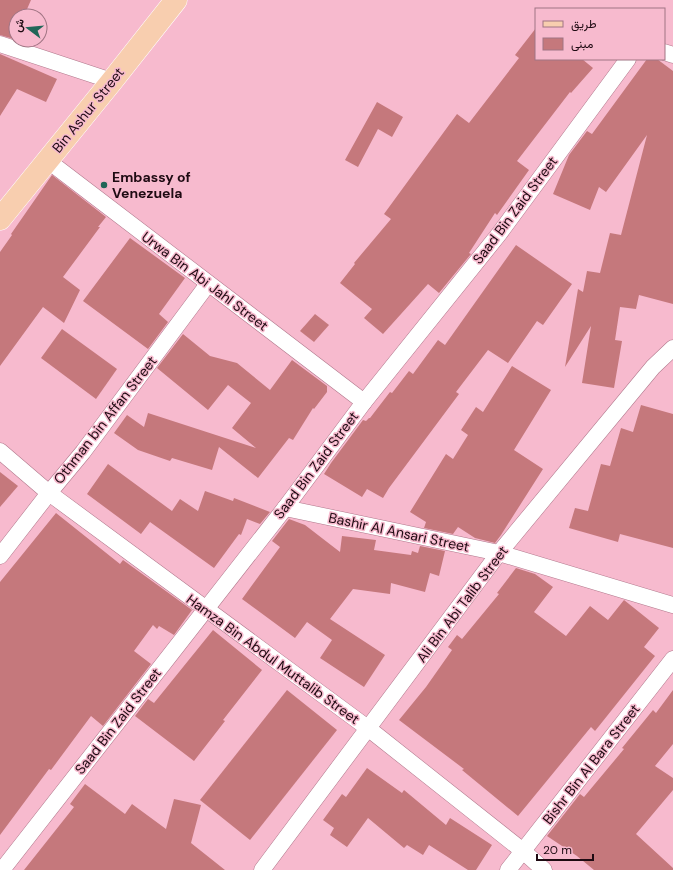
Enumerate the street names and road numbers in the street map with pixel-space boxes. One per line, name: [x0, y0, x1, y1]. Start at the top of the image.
street label: Bin Ashur Street: [48, 64, 128, 156]
street label: Saad Bin Zaid Street: [469, 153, 561, 267]
street label: Urwa Bin Abi Jahl Street: [138, 227, 272, 335]
street label: Othman bin Affan Street: [49, 352, 161, 488]
street label: Saad Bin Zaid Street: [270, 408, 362, 522]
street label: Bashir Al Ansari Street: [327, 508, 471, 556]
street label: Ali Bin Abi Talib Street: [412, 542, 512, 666]
street label: Hamza Bin Abdul Muttalib Street: [183, 590, 363, 728]
street label: Saad Bin Zaid Street: [71, 664, 165, 778]
street label: Bishr Bin Al Bara Street: [538, 700, 644, 828]

